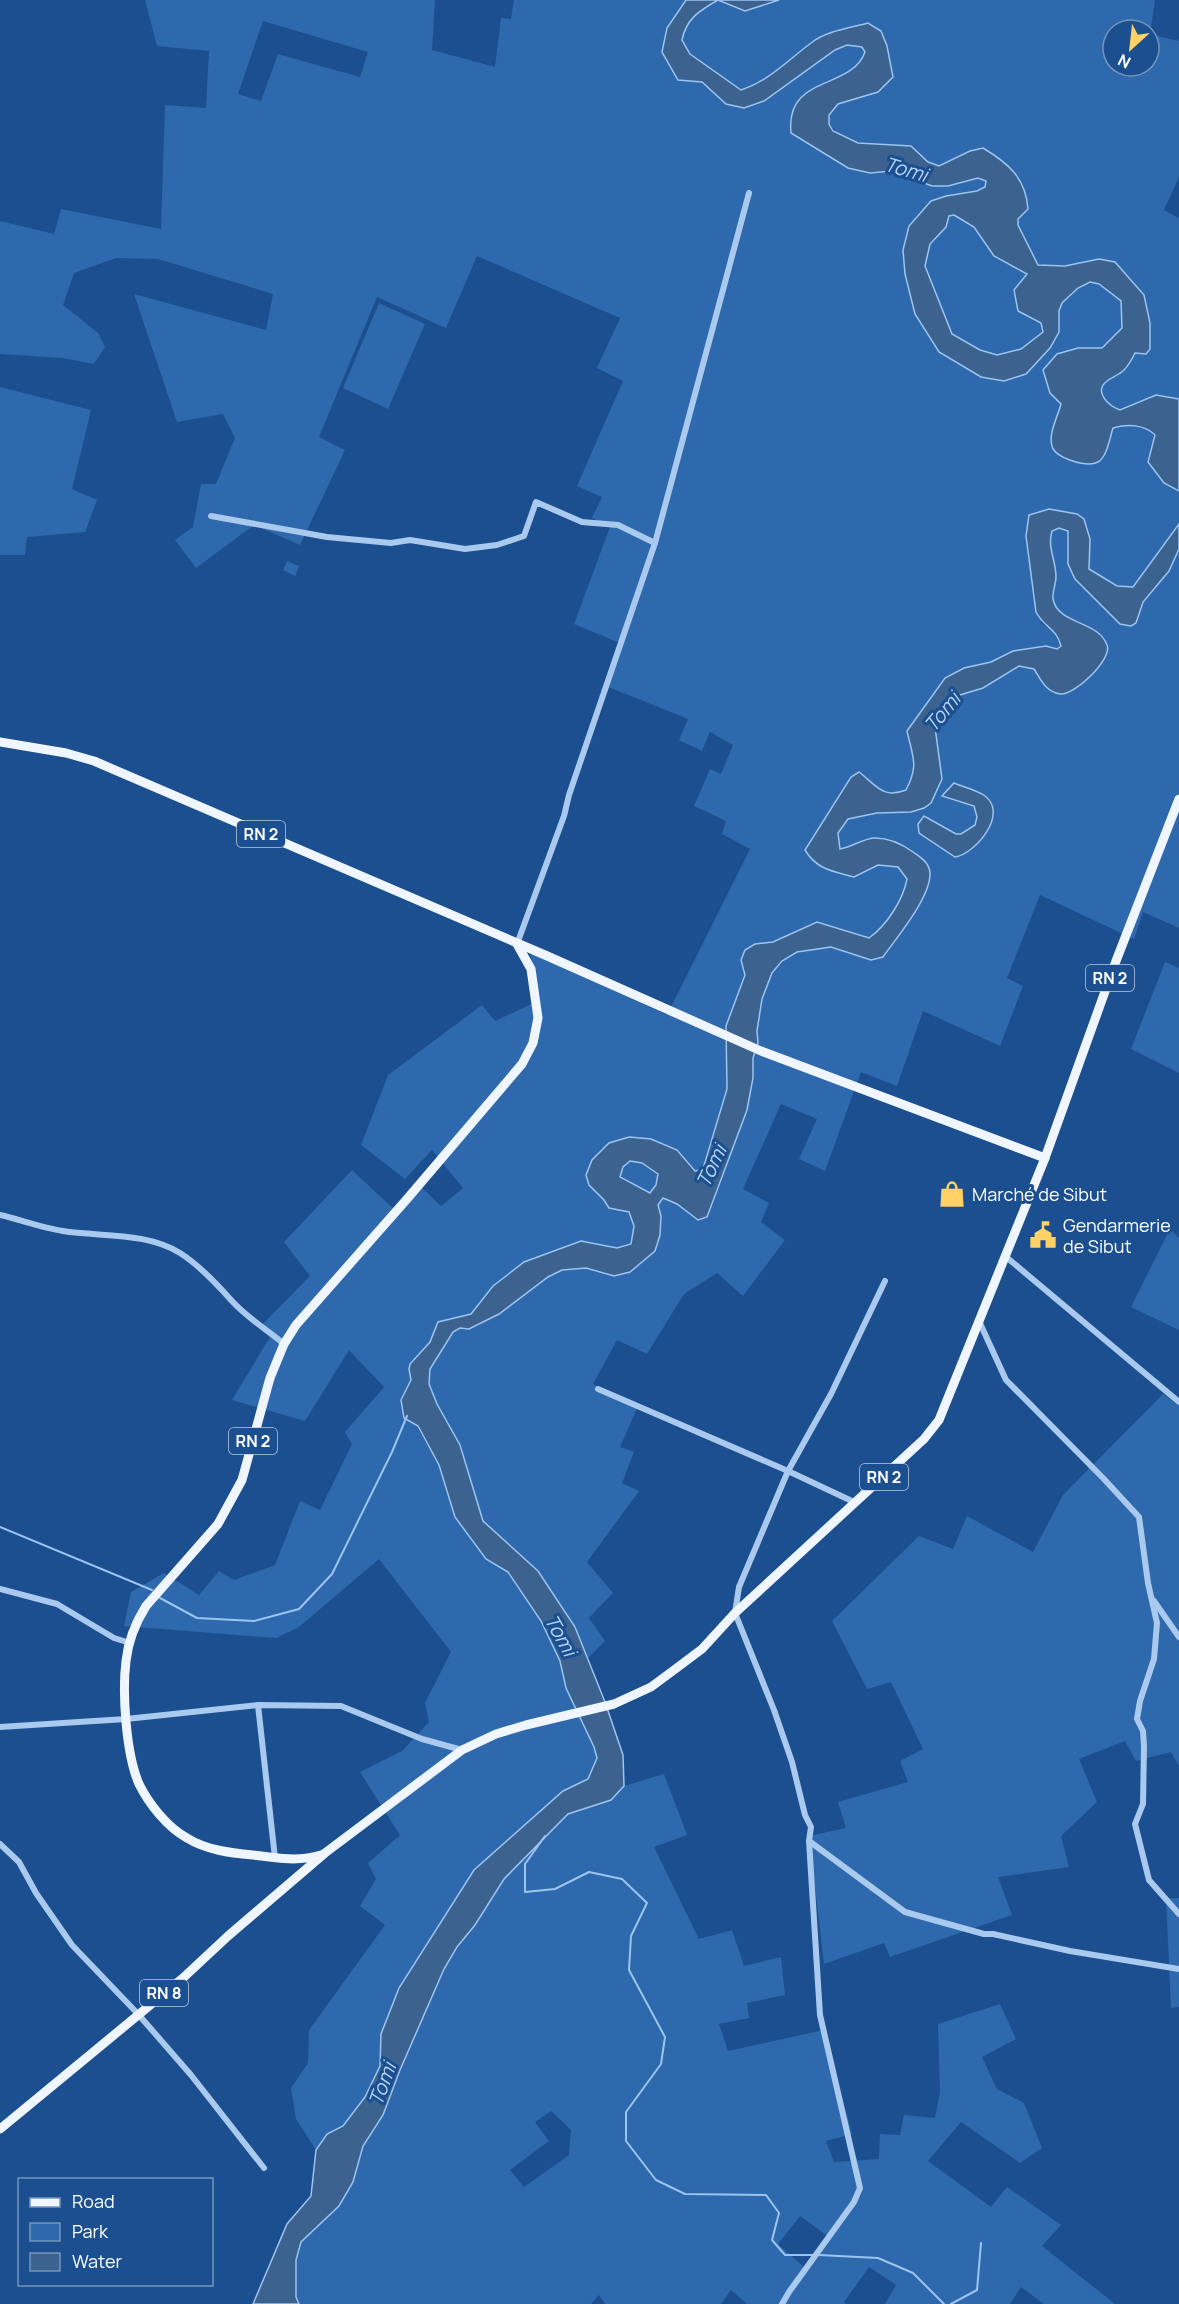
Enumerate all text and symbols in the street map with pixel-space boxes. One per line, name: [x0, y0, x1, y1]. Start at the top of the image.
north arrow: [1101, 18, 1161, 78]
text: N: [1114, 49, 1134, 74]
water label: Tomi: [881, 150, 933, 189]
water label: Tomi: [918, 685, 968, 737]
road number: RN 2: [237, 821, 285, 847]
road number: RN 2: [1086, 965, 1134, 991]
water label: Tomi: [689, 1138, 734, 1192]
shop icon: Marché de Sibut: [937, 1179, 967, 1209]
place label: Marché de Sibut: [972, 1182, 1107, 1206]
place label: Gendarmerie de Sibut: [1063, 1213, 1171, 1258]
public building icon: Gendarmerie de Sibut: [1028, 1220, 1058, 1250]
road number: RN 2: [229, 1428, 277, 1454]
road number: RN 2: [860, 1464, 908, 1490]
water label: Tomi: [539, 1609, 585, 1663]
road number: RN 8: [140, 1980, 188, 2006]
water label: Tomi: [362, 2057, 403, 2109]
legend: [18, 2178, 213, 2286]
text: Road: [72, 2189, 115, 2213]
text: Park: [72, 2219, 109, 2243]
text: Water: [72, 2249, 122, 2273]

